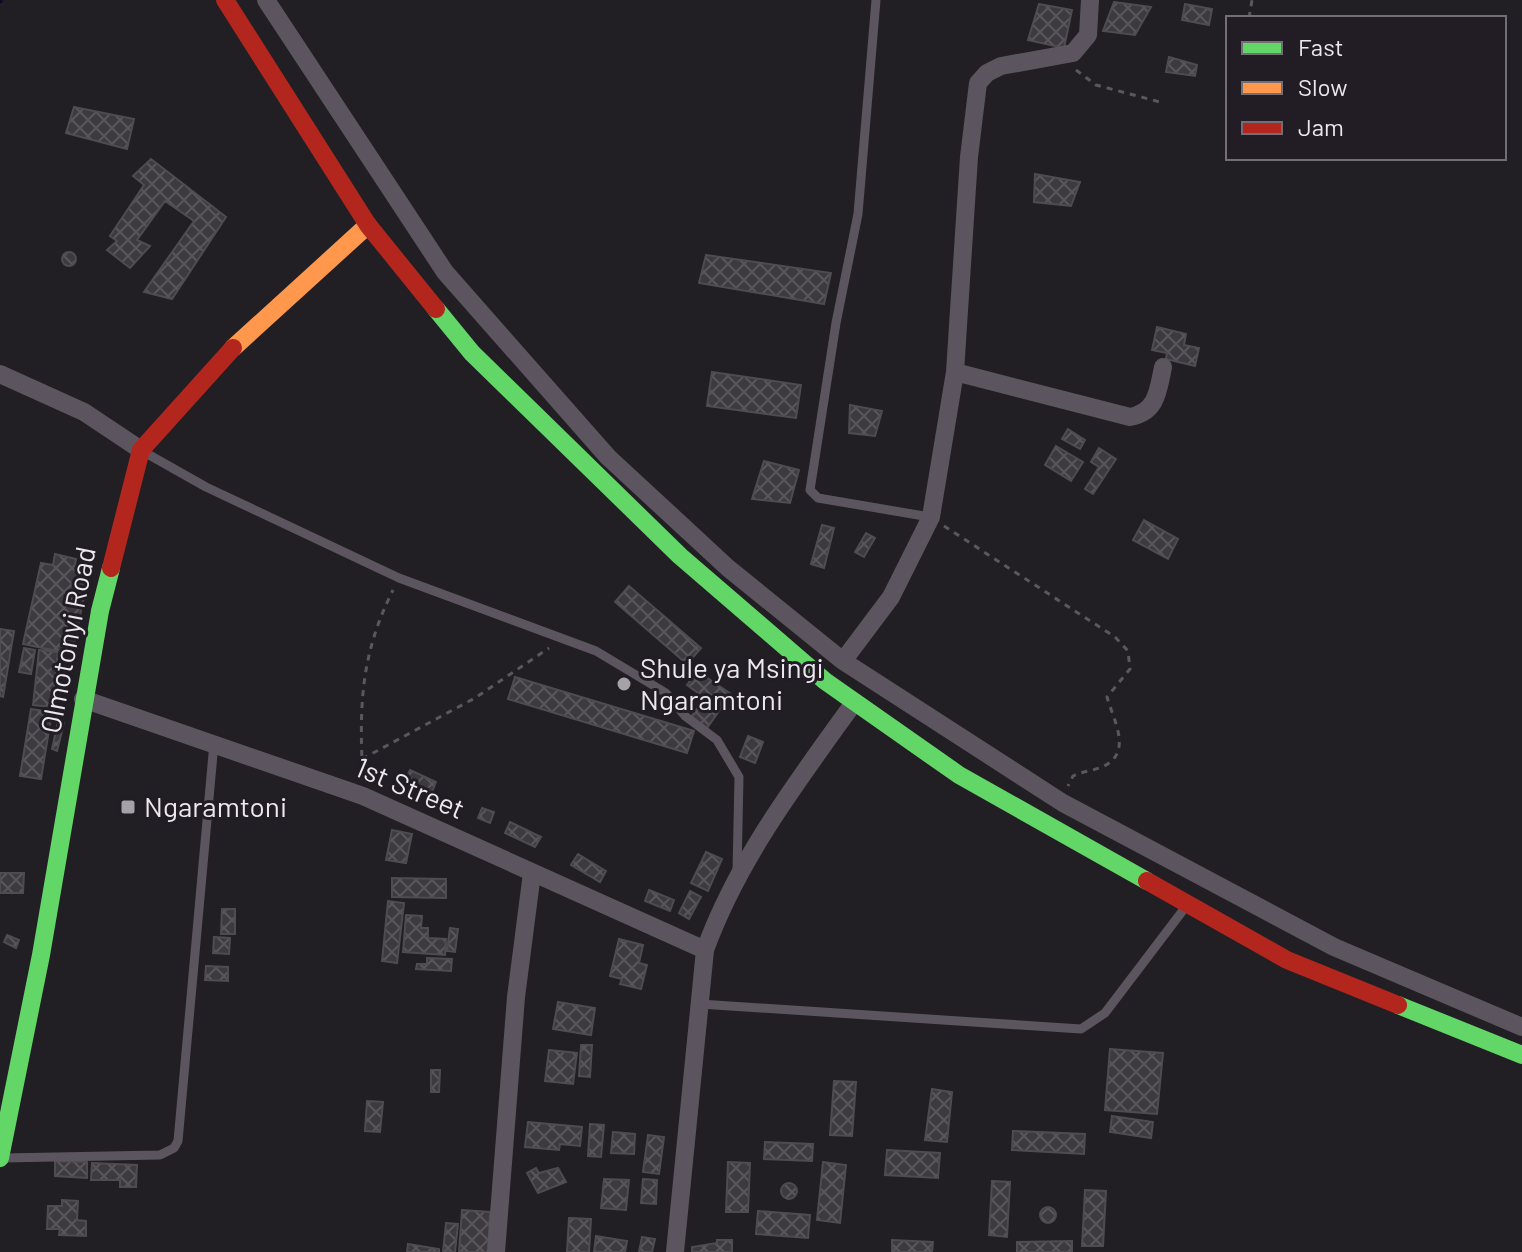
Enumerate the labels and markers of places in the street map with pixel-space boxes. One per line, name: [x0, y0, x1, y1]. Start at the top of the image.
place label: Shule ya Msingi Ngaramtoni: [640, 650, 824, 716]
marker: Shule ya Msingi Ngaramtoni: [615, 675, 633, 693]
place label: Ngaramtoni: [144, 789, 287, 823]
marker: Ngaramtoni: [119, 798, 137, 816]

